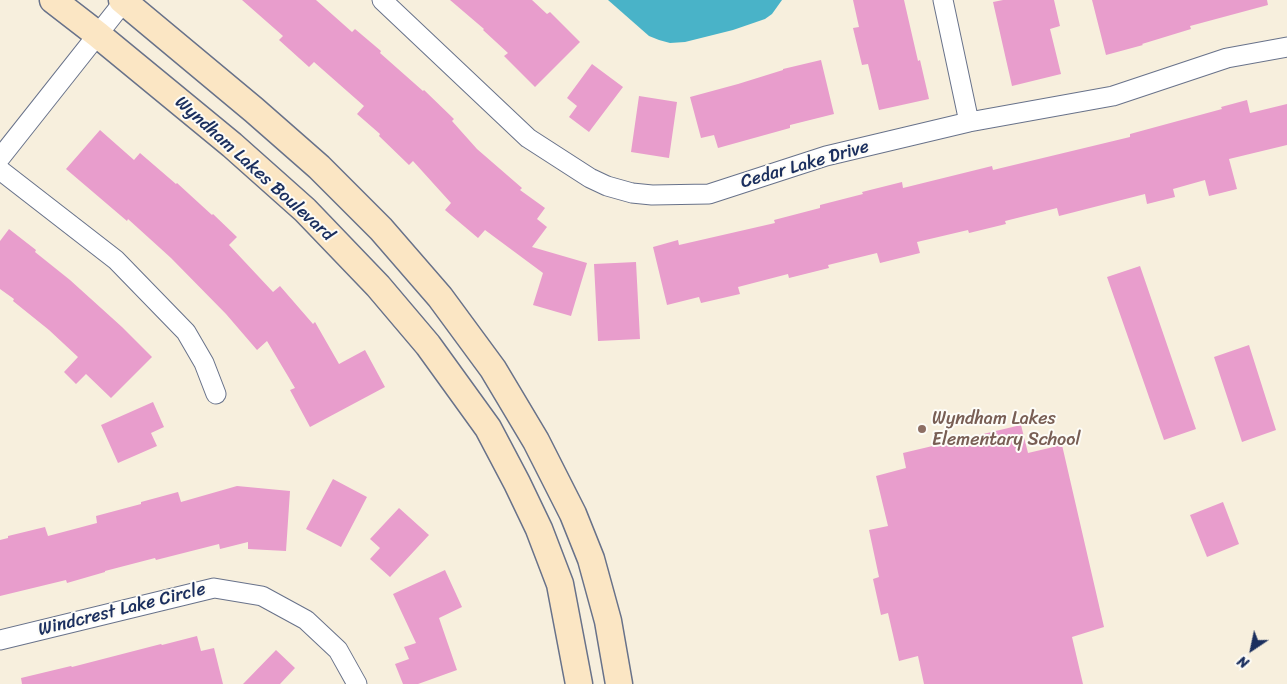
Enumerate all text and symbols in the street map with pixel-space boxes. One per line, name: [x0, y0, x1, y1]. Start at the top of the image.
street label: Wyndham Lakes Boulevard: [170, 92, 338, 246]
street label: Cedar Lake Drive: [738, 136, 872, 194]
place label: Wyndham Lakes Elementary School: [932, 408, 1081, 450]
marker: Wyndham Lakes Elementary School: [916, 423, 928, 435]
street label: Windcrest Lake Circle: [36, 579, 208, 641]
north arrow: [1227, 624, 1277, 674]
text: N: [1232, 649, 1254, 675]

